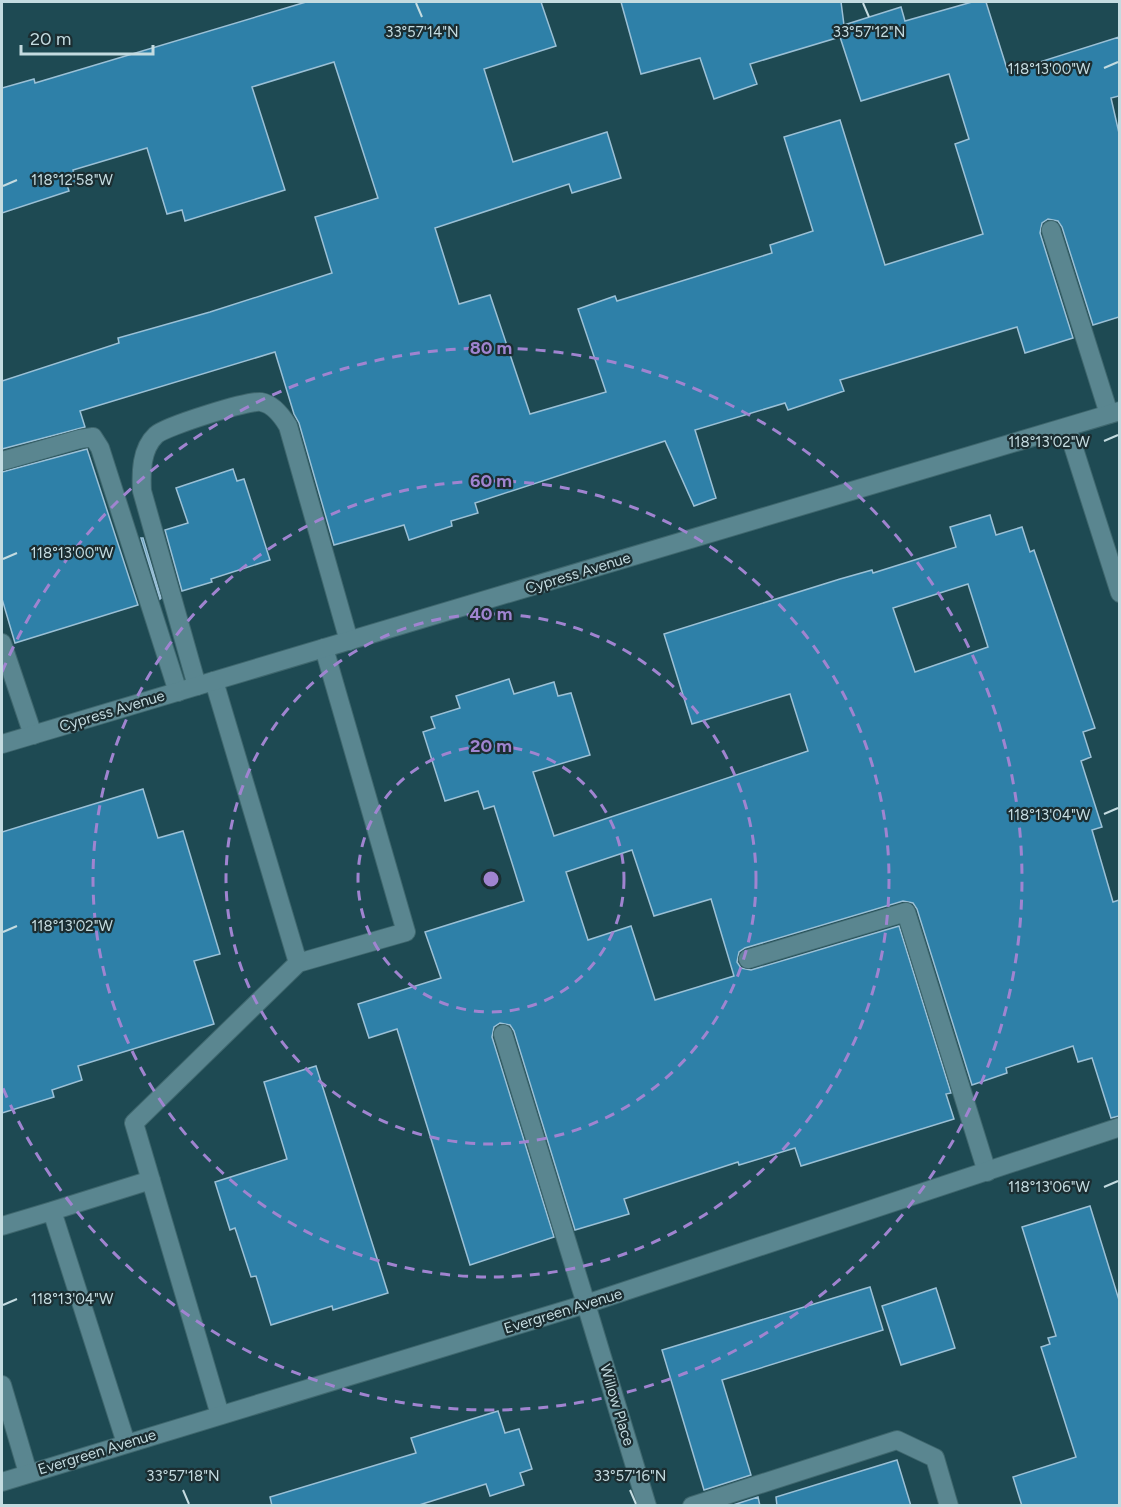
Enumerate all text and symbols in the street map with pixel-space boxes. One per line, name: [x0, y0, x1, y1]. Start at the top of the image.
scale bar: [21, 18, 153, 56]
text: 33°57'14"N: [385, 23, 459, 41]
text: 33°57'12"N: [833, 23, 905, 41]
text: 20 m: [30, 28, 71, 50]
text: 118°13'00"W: [1008, 60, 1091, 78]
text: 118°12'58"W: [31, 171, 113, 189]
text: 80 m: [470, 337, 512, 359]
text: 118°13'02"W: [1008, 433, 1090, 451]
text: 60 m: [470, 470, 512, 492]
text: 118°13'00"W: [31, 544, 114, 562]
street label: Cypress Avenue: [523, 548, 633, 598]
text: 40 m: [469, 603, 513, 625]
street label: Cypress Avenue: [57, 686, 167, 736]
text: 20 m: [470, 735, 512, 757]
text: 118°13'04"W: [1008, 806, 1091, 824]
centre of rings: [481, 869, 501, 889]
text: 118°13'02"W: [31, 917, 113, 935]
text: 118°13'06"W: [1008, 1178, 1090, 1196]
street label: Evergreen Avenue: [502, 1284, 624, 1338]
text: 118°13'04"W: [31, 1290, 114, 1308]
street label: Willow Place: [596, 1362, 638, 1448]
street label: Evergreen Avenue: [36, 1425, 158, 1479]
text: 33°57'18"N: [146, 1467, 220, 1485]
text: 33°57'16"N: [594, 1467, 666, 1485]

